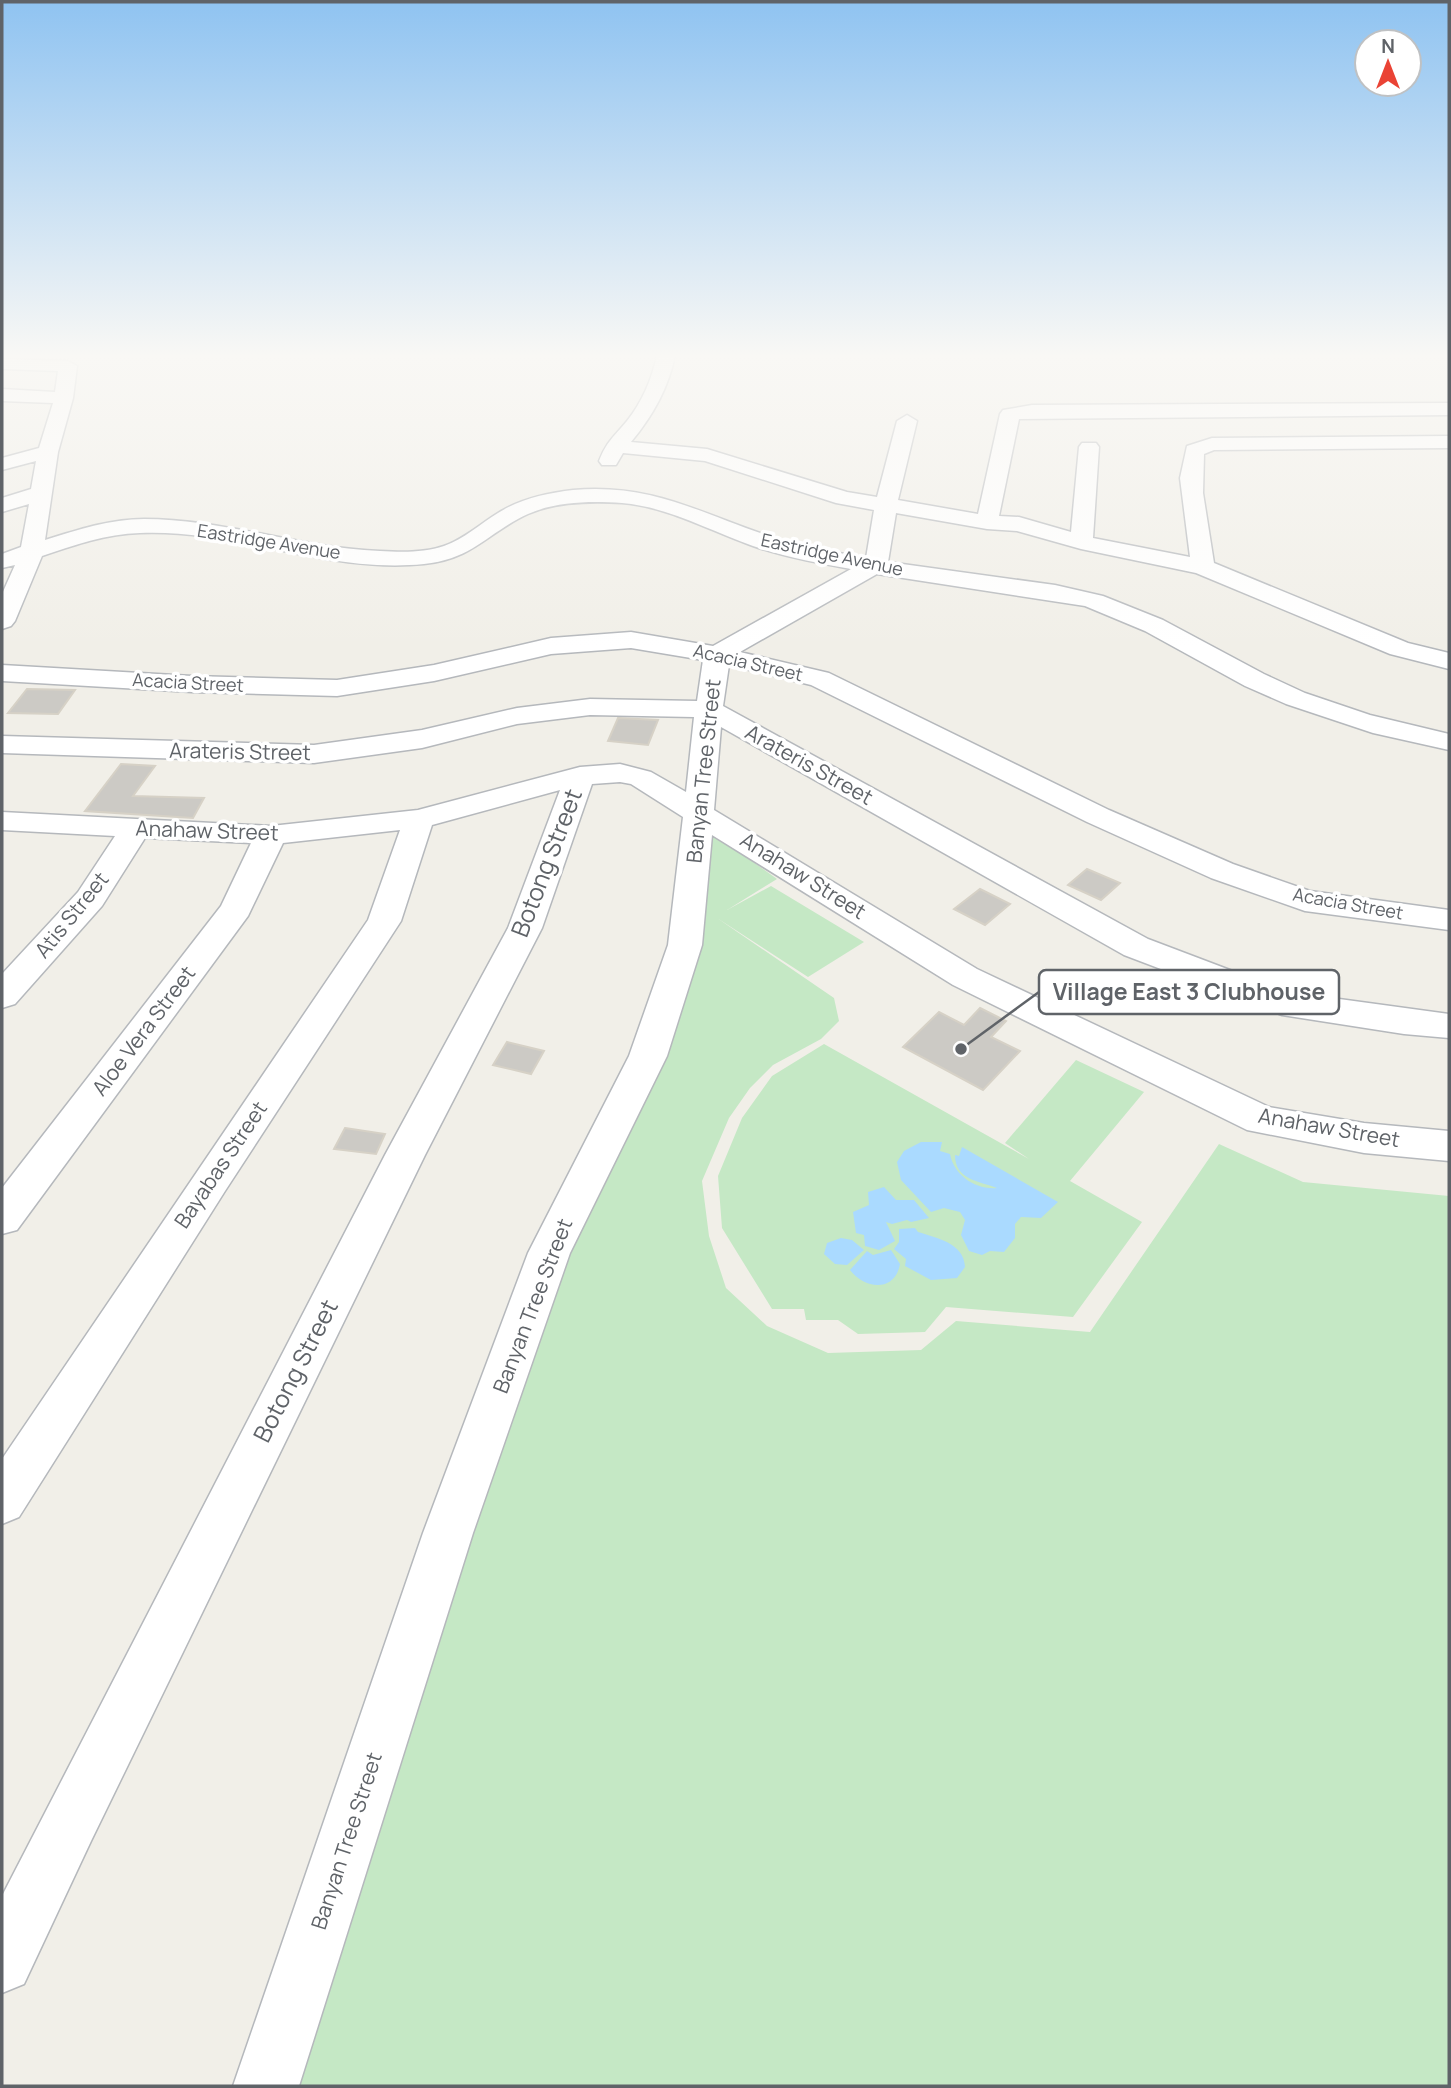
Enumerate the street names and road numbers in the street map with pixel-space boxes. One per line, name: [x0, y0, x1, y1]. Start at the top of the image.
street label: Eastridge Avenue: [196, 518, 342, 564]
street label: Eastridge Avenue: [759, 527, 905, 581]
street label: Acacia Street: [691, 638, 805, 686]
street label: Acacia Street: [132, 667, 244, 697]
street label: Banyan Tree Street: [679, 678, 727, 864]
street label: Arateris Street: [741, 718, 878, 811]
street label: Arateris Street: [169, 736, 311, 766]
street label: Botong Street: [502, 784, 589, 941]
street label: Anahaw Street: [135, 814, 279, 846]
street label: Anahaw Street: [735, 825, 872, 925]
street label: Atis Street: [28, 865, 115, 963]
street label: Acacia Street: [1291, 882, 1405, 925]
street label: Aloe Vera Street: [85, 960, 201, 1101]
street label: Bayabas Street: [167, 1096, 273, 1233]
street label: Anahaw Street: [1256, 1101, 1402, 1153]
street label: Banyan Tree Street: [486, 1214, 578, 1397]
street label: Botong Street: [245, 1293, 345, 1447]
street label: Banyan Tree Street: [304, 1748, 388, 1933]

